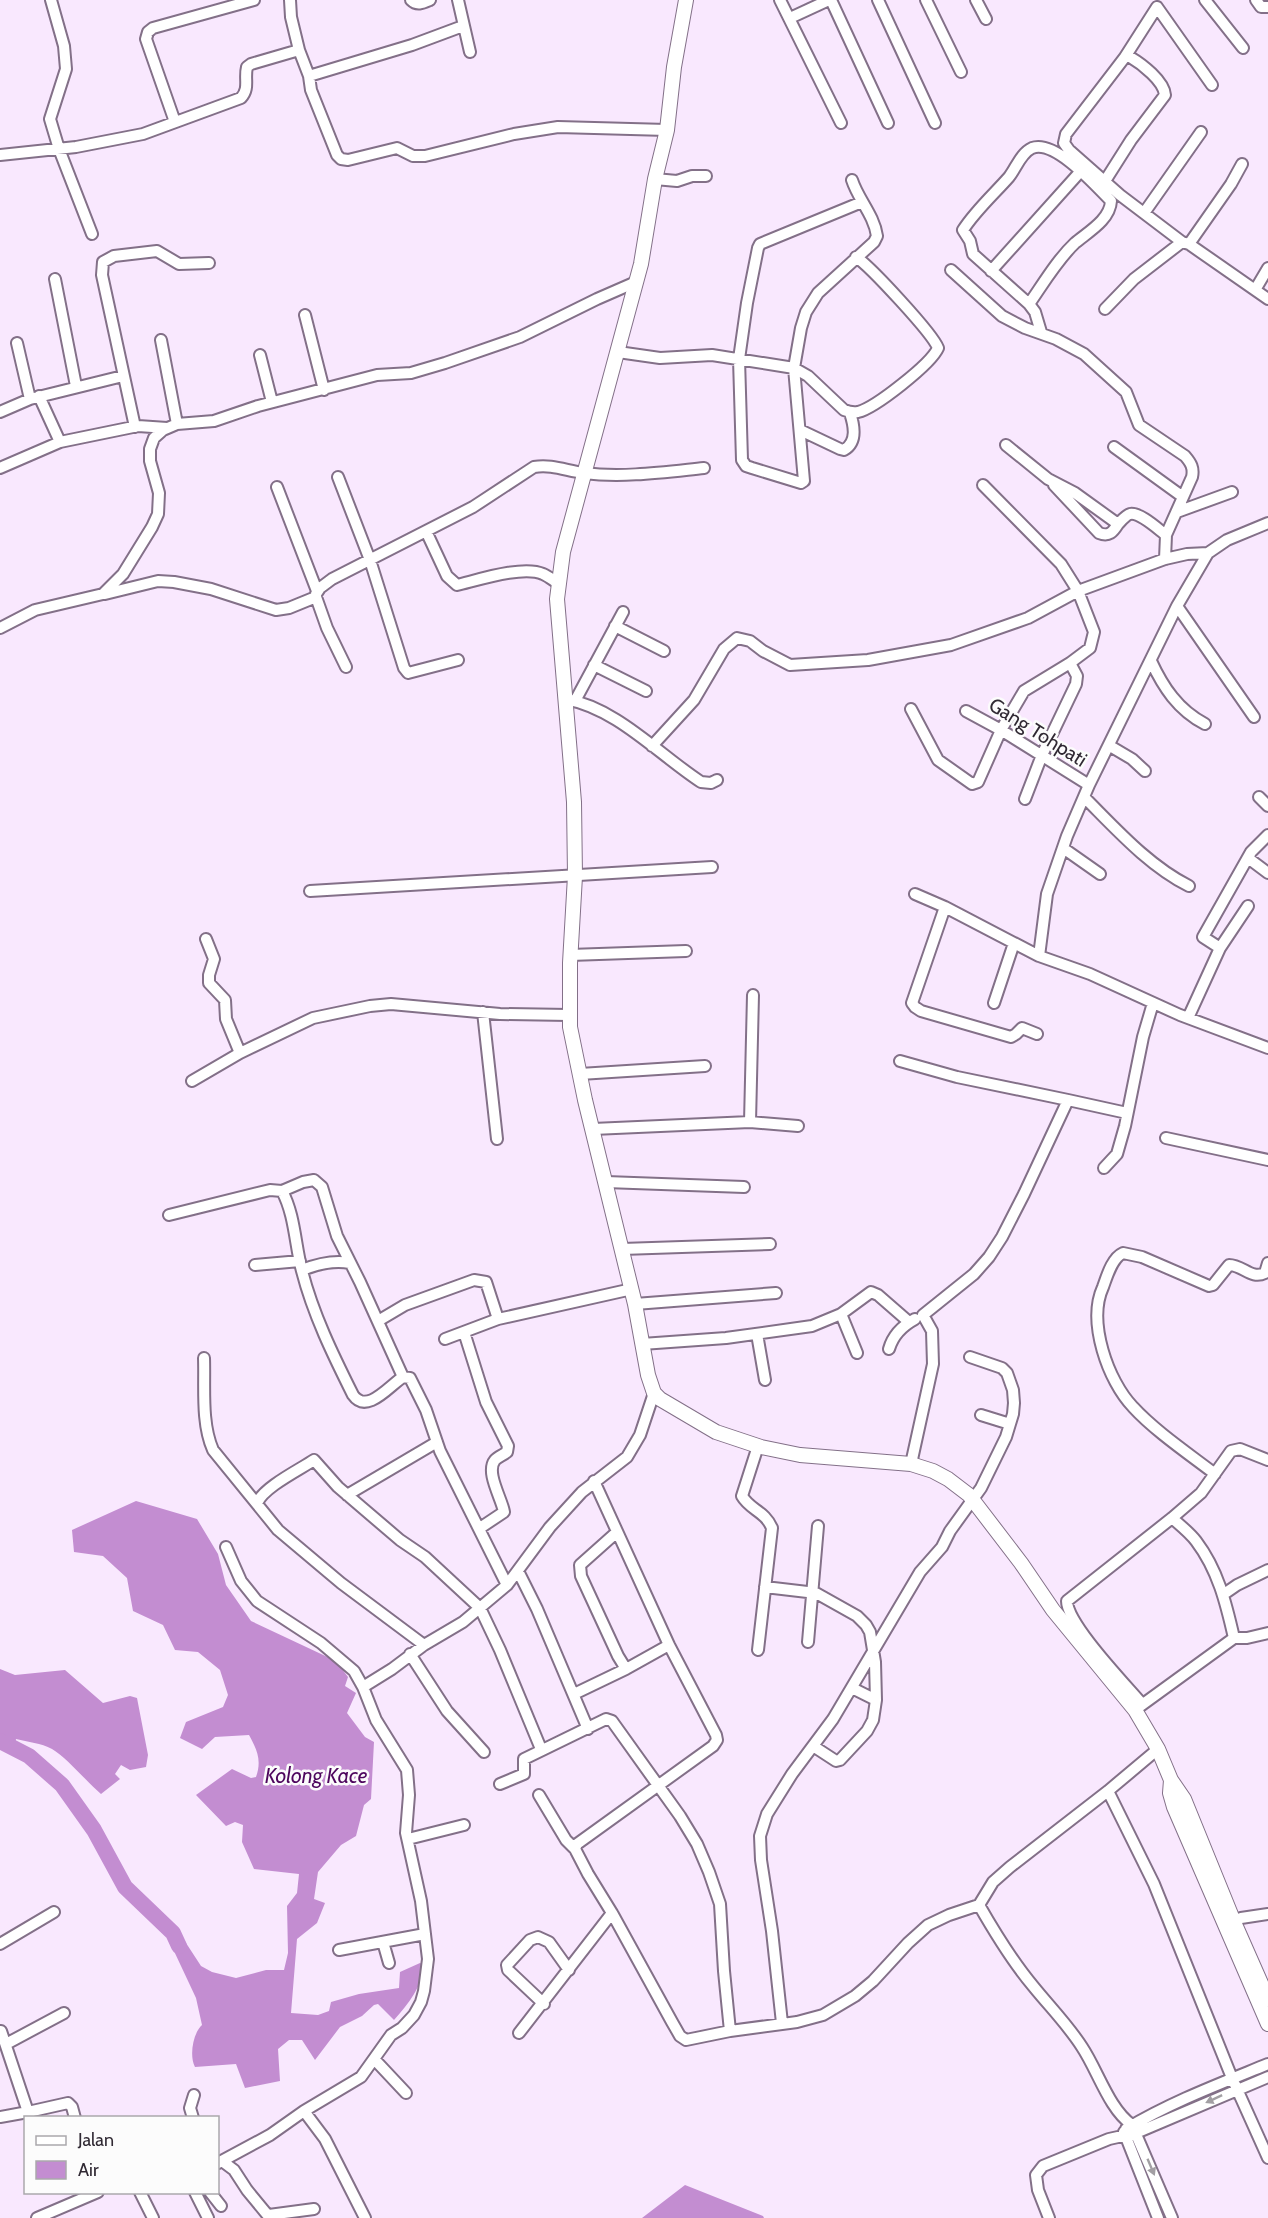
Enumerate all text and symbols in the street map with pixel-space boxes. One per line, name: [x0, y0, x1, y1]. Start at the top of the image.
street label: Gang Tohpati: [985, 692, 1091, 772]
water label: Kolong Kace: [265, 1763, 368, 1788]
one-way arrow: [1206, 2095, 1223, 2104]
legend: [24, 2116, 219, 2194]
text: Jalan: [77, 2129, 114, 2151]
one-way arrow: [1147, 2158, 1156, 2176]
text: Air: [78, 2159, 99, 2181]

